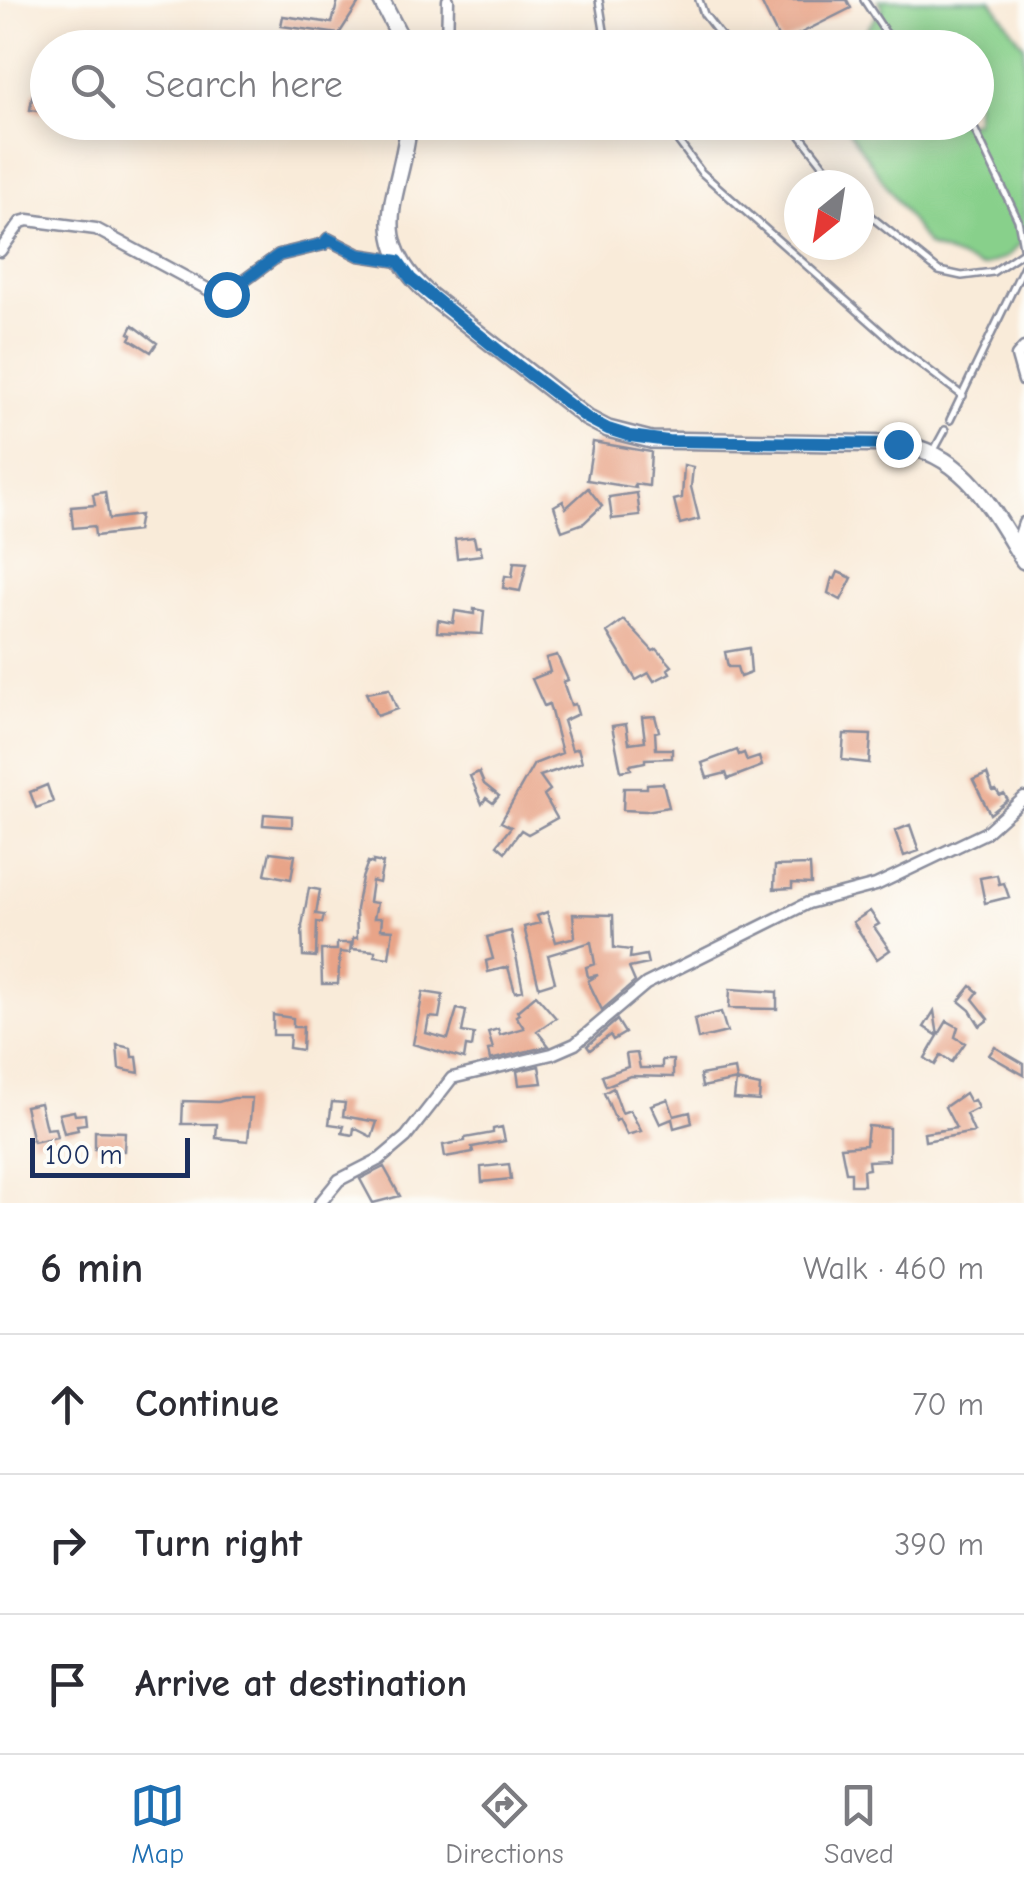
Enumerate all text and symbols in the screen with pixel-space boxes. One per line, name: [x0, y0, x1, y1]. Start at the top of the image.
search box: [30, 30, 994, 140]
icon: search: [65, 58, 120, 113]
text: Search here: [145, 63, 343, 107]
north arrow: [784, 170, 874, 260]
route start: [204, 272, 250, 318]
route end: [876, 422, 922, 468]
scale bar: [30, 1133, 190, 1178]
text: 100 m: [45, 1139, 123, 1171]
text: 6 min: [40, 1244, 143, 1293]
text: Walk · 460 m: [803, 1250, 984, 1287]
icon: ahead: [40, 1377, 95, 1432]
text: Continue: [135, 1382, 279, 1426]
text: 70 m: [912, 1386, 984, 1423]
icon: right: [40, 1517, 95, 1572]
text: Turn right: [135, 1522, 302, 1566]
text: 390 m: [894, 1526, 984, 1563]
icon: arrive: [40, 1657, 95, 1712]
text: Arrive at destination: [135, 1662, 467, 1706]
tab: Map: [130, 1778, 185, 1870]
tab: Directions: [445, 1778, 564, 1870]
tab: Saved: [824, 1778, 894, 1870]

